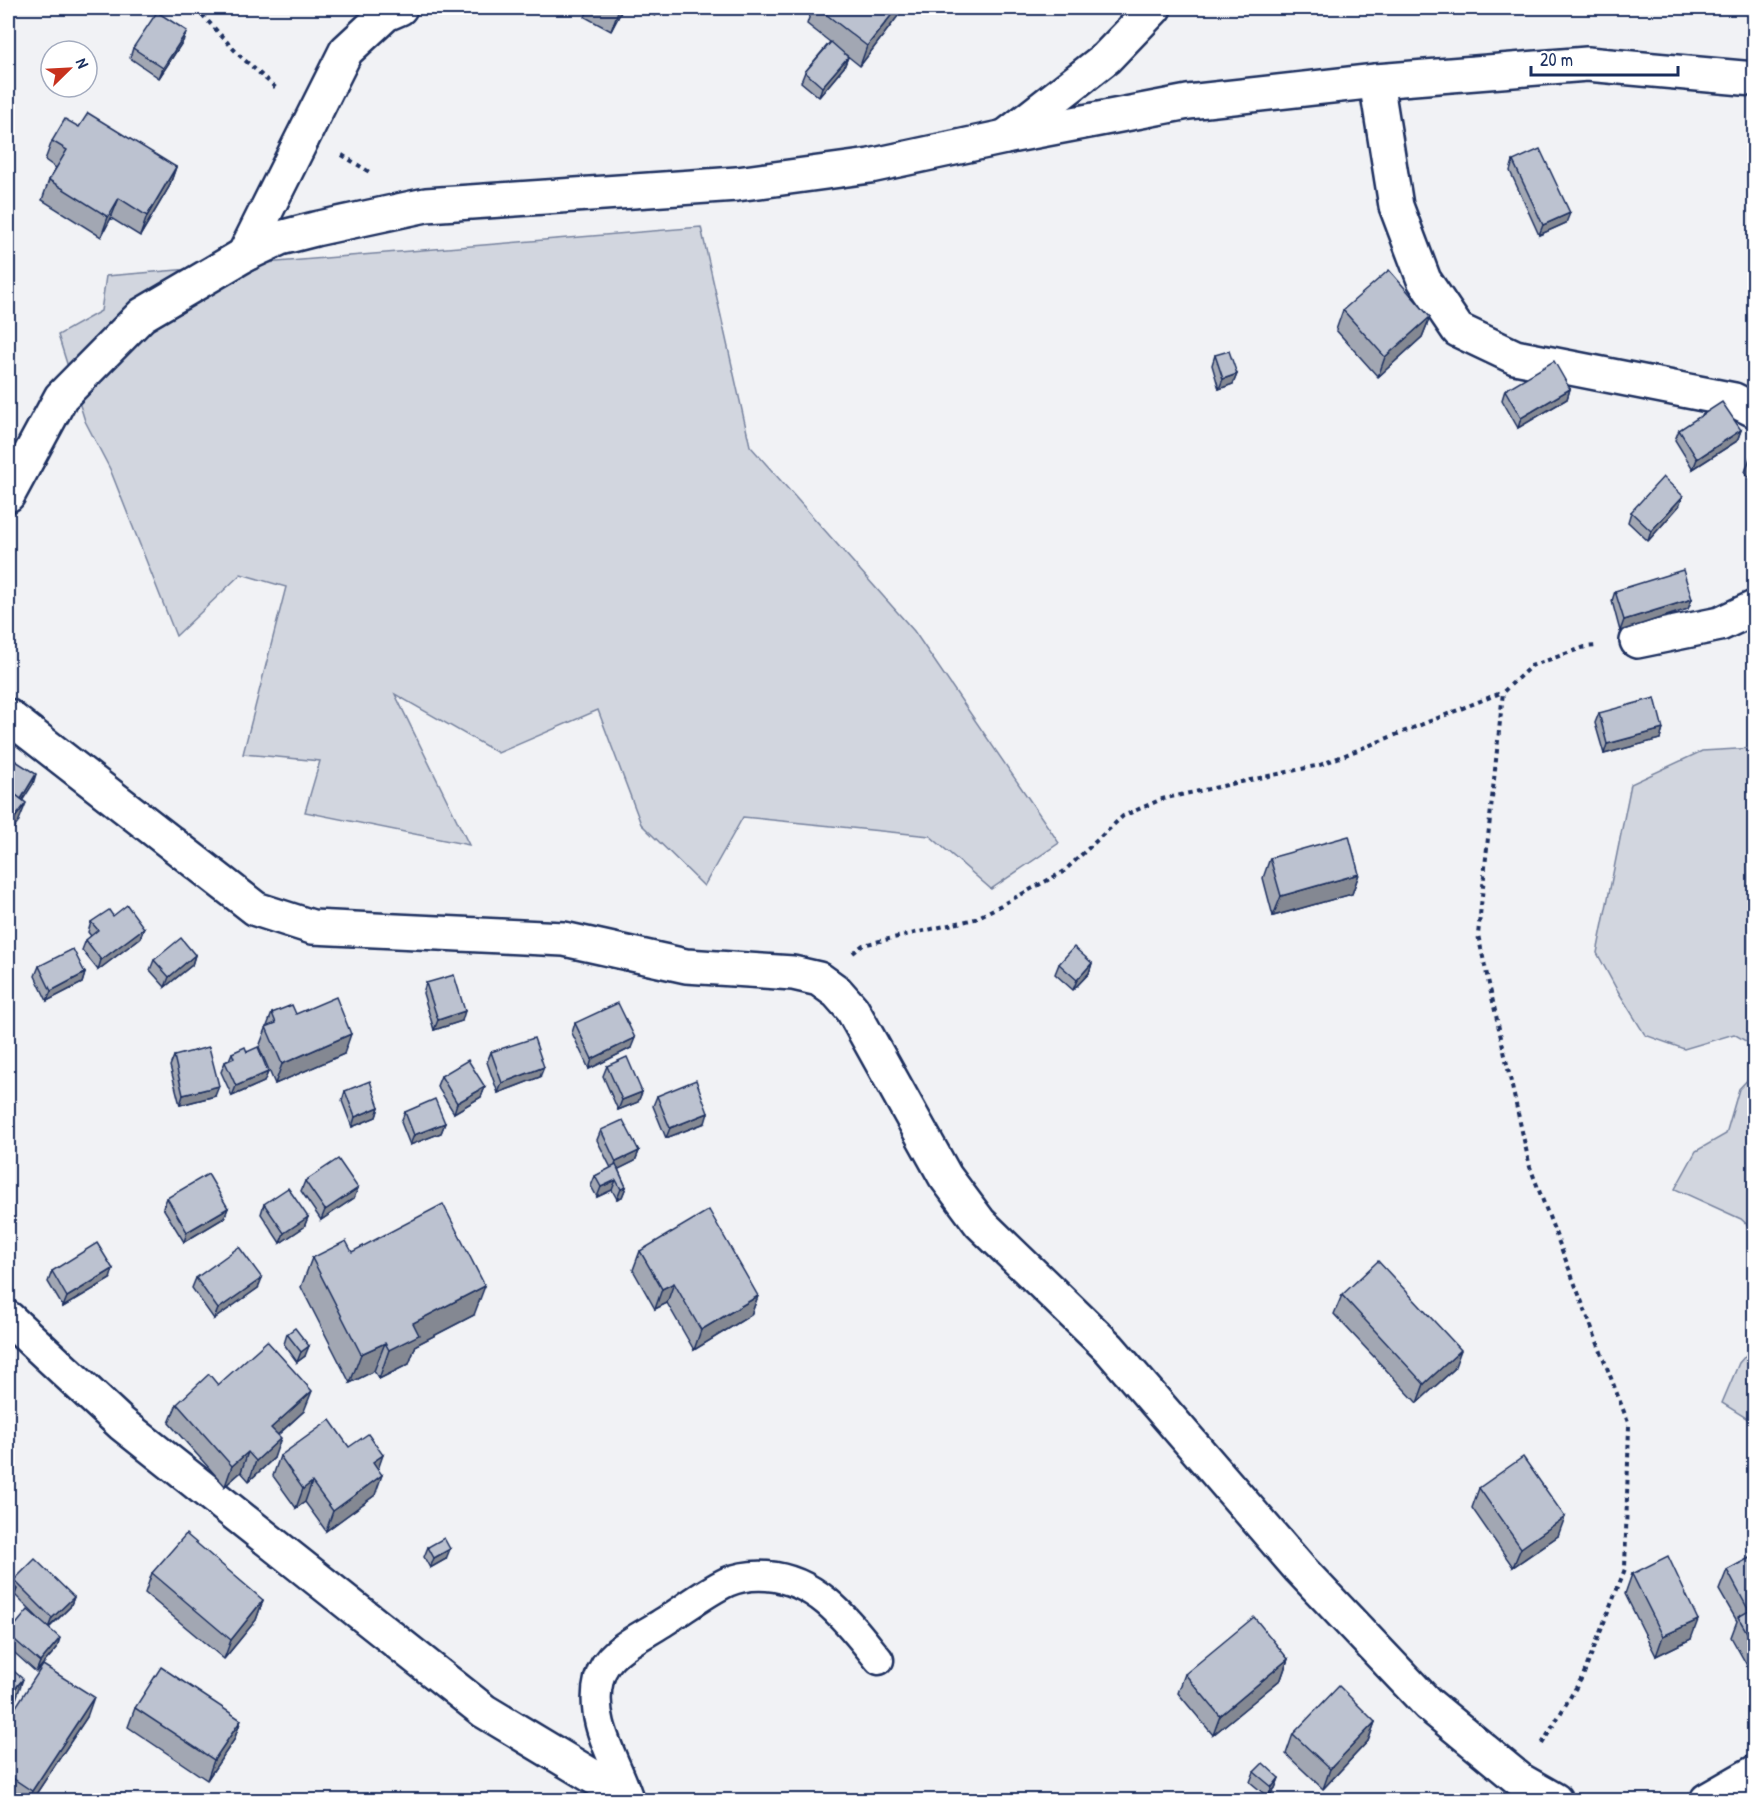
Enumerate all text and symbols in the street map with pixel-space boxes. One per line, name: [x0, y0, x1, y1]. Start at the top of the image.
north arrow: [39, 39, 99, 99]
scale bar: [1531, 39, 1678, 77]
text: 20 m: [1540, 47, 1573, 72]
text: N: [71, 55, 95, 72]

